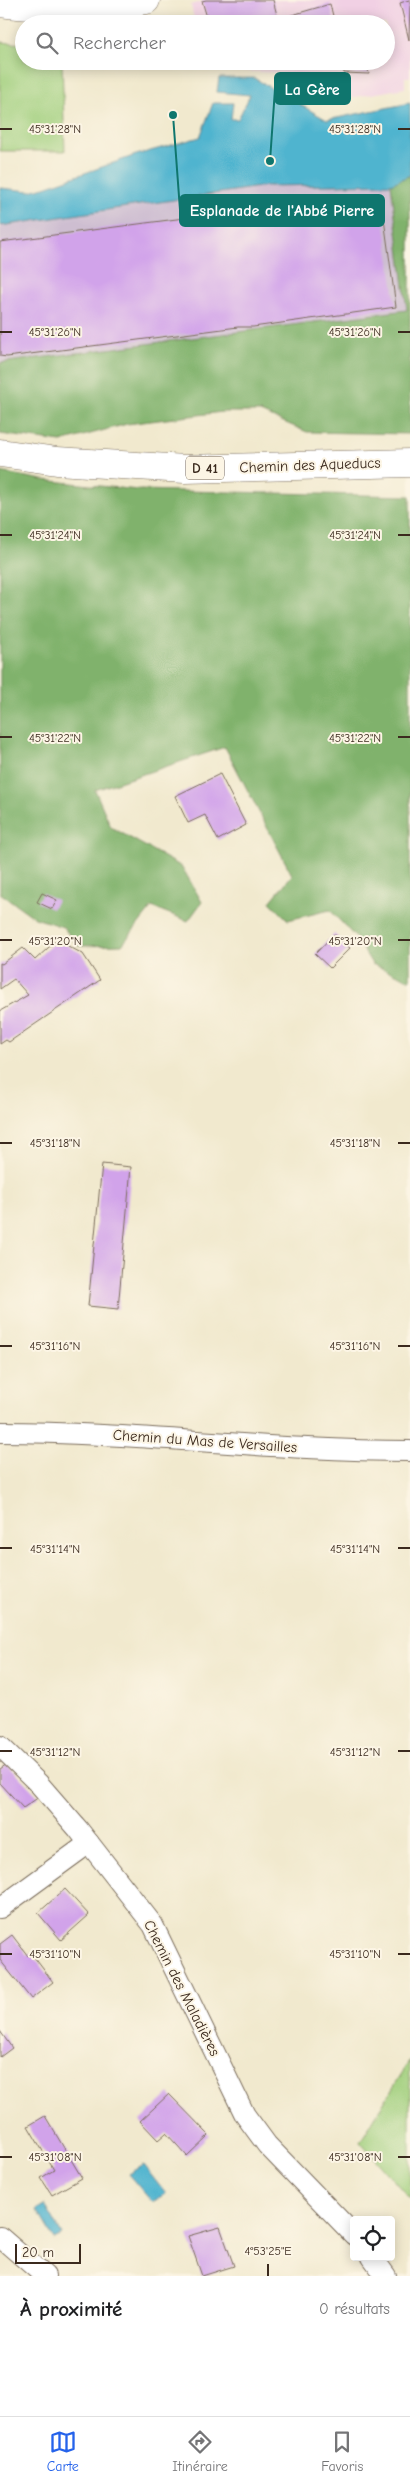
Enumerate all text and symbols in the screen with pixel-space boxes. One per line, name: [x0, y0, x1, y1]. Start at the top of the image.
search box: [15, 15, 395, 70]
icon: search: [33, 29, 61, 57]
text: Rechercher: [73, 32, 166, 54]
callout: La Gère: [275, 73, 350, 104]
text: La Gère: [284, 81, 340, 99]
text: 45°31'28"N: [29, 122, 81, 136]
text: 45°31'28"N: [329, 122, 381, 136]
callout: Esplanade de l'Abbé Pierre: [180, 195, 384, 226]
text: Esplanade de l'Abbé Pierre: [190, 202, 374, 220]
text: 45°31'26"N: [29, 325, 81, 339]
text: 45°31'26"N: [329, 325, 381, 339]
street label: Chemin des Aqueducs: [239, 454, 381, 476]
road number: D 41: [186, 456, 224, 479]
text: 45°31'24"N: [29, 528, 81, 542]
text: 45°31'24"N: [329, 528, 381, 542]
text: 45°31'22"N: [29, 731, 81, 745]
text: 45°31'22"N: [329, 731, 381, 745]
text: 45°31'20"N: [28, 934, 82, 948]
text: 45°31'20"N: [328, 934, 382, 948]
text: 45°31'18"N: [30, 1136, 80, 1150]
text: 45°31'18"N: [330, 1136, 380, 1150]
text: 45°31'16"N: [30, 1339, 80, 1353]
text: 45°31'16"N: [330, 1339, 380, 1353]
street label: Chemin du Mas de Versailles: [112, 1426, 298, 1456]
text: 45°31'14"N: [30, 1542, 80, 1556]
text: 45°31'14"N: [330, 1542, 380, 1556]
text: 45°31'12"N: [30, 1745, 80, 1759]
text: 45°31'12"N: [330, 1745, 380, 1759]
street label: Chemin des Maladières: [140, 1917, 224, 2059]
text: 45°31'10"N: [29, 1947, 81, 1961]
text: 45°31'10"N: [329, 1947, 381, 1961]
text: 45°31'08"N: [28, 2150, 82, 2164]
text: 45°31'08"N: [328, 2150, 382, 2164]
map controls: [350, 2216, 395, 2261]
button: locate: [350, 2216, 395, 2261]
scale bar: [15, 2241, 81, 2264]
text: 20 m: [22, 2244, 54, 2261]
text: 4°53'25"E: [244, 2244, 292, 2258]
text: À proximité: [20, 2297, 122, 2321]
text: 0 résultats: [319, 2300, 390, 2318]
tab: Carte: [47, 2428, 79, 2475]
tab: Itinéraire: [172, 2428, 228, 2475]
tab: Favoris: [321, 2428, 363, 2475]

